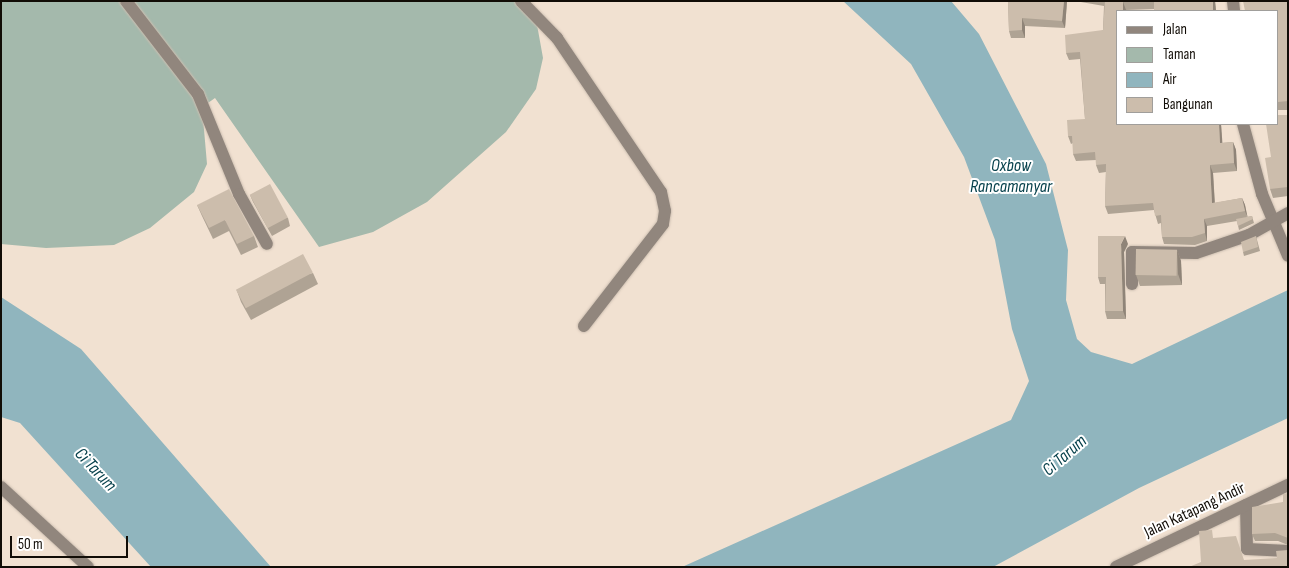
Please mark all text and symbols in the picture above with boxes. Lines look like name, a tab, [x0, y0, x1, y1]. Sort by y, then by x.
legend	[1116, 10, 1279, 125]
text: Jalan	[1163, 20, 1187, 39]
text: Taman	[1163, 45, 1196, 64]
text: Air	[1163, 70, 1177, 89]
text: Bangunan	[1163, 95, 1213, 114]
water label: Oxbow Rancamanyar	[970, 156, 1052, 198]
water label: Ci Tarum	[1038, 431, 1092, 481]
water label: Ci Tarum	[69, 444, 121, 496]
street label: Jalan Katapang Andir	[1142, 479, 1248, 543]
scale bar	[12, 526, 130, 558]
text: 50 m	[18, 535, 43, 554]

